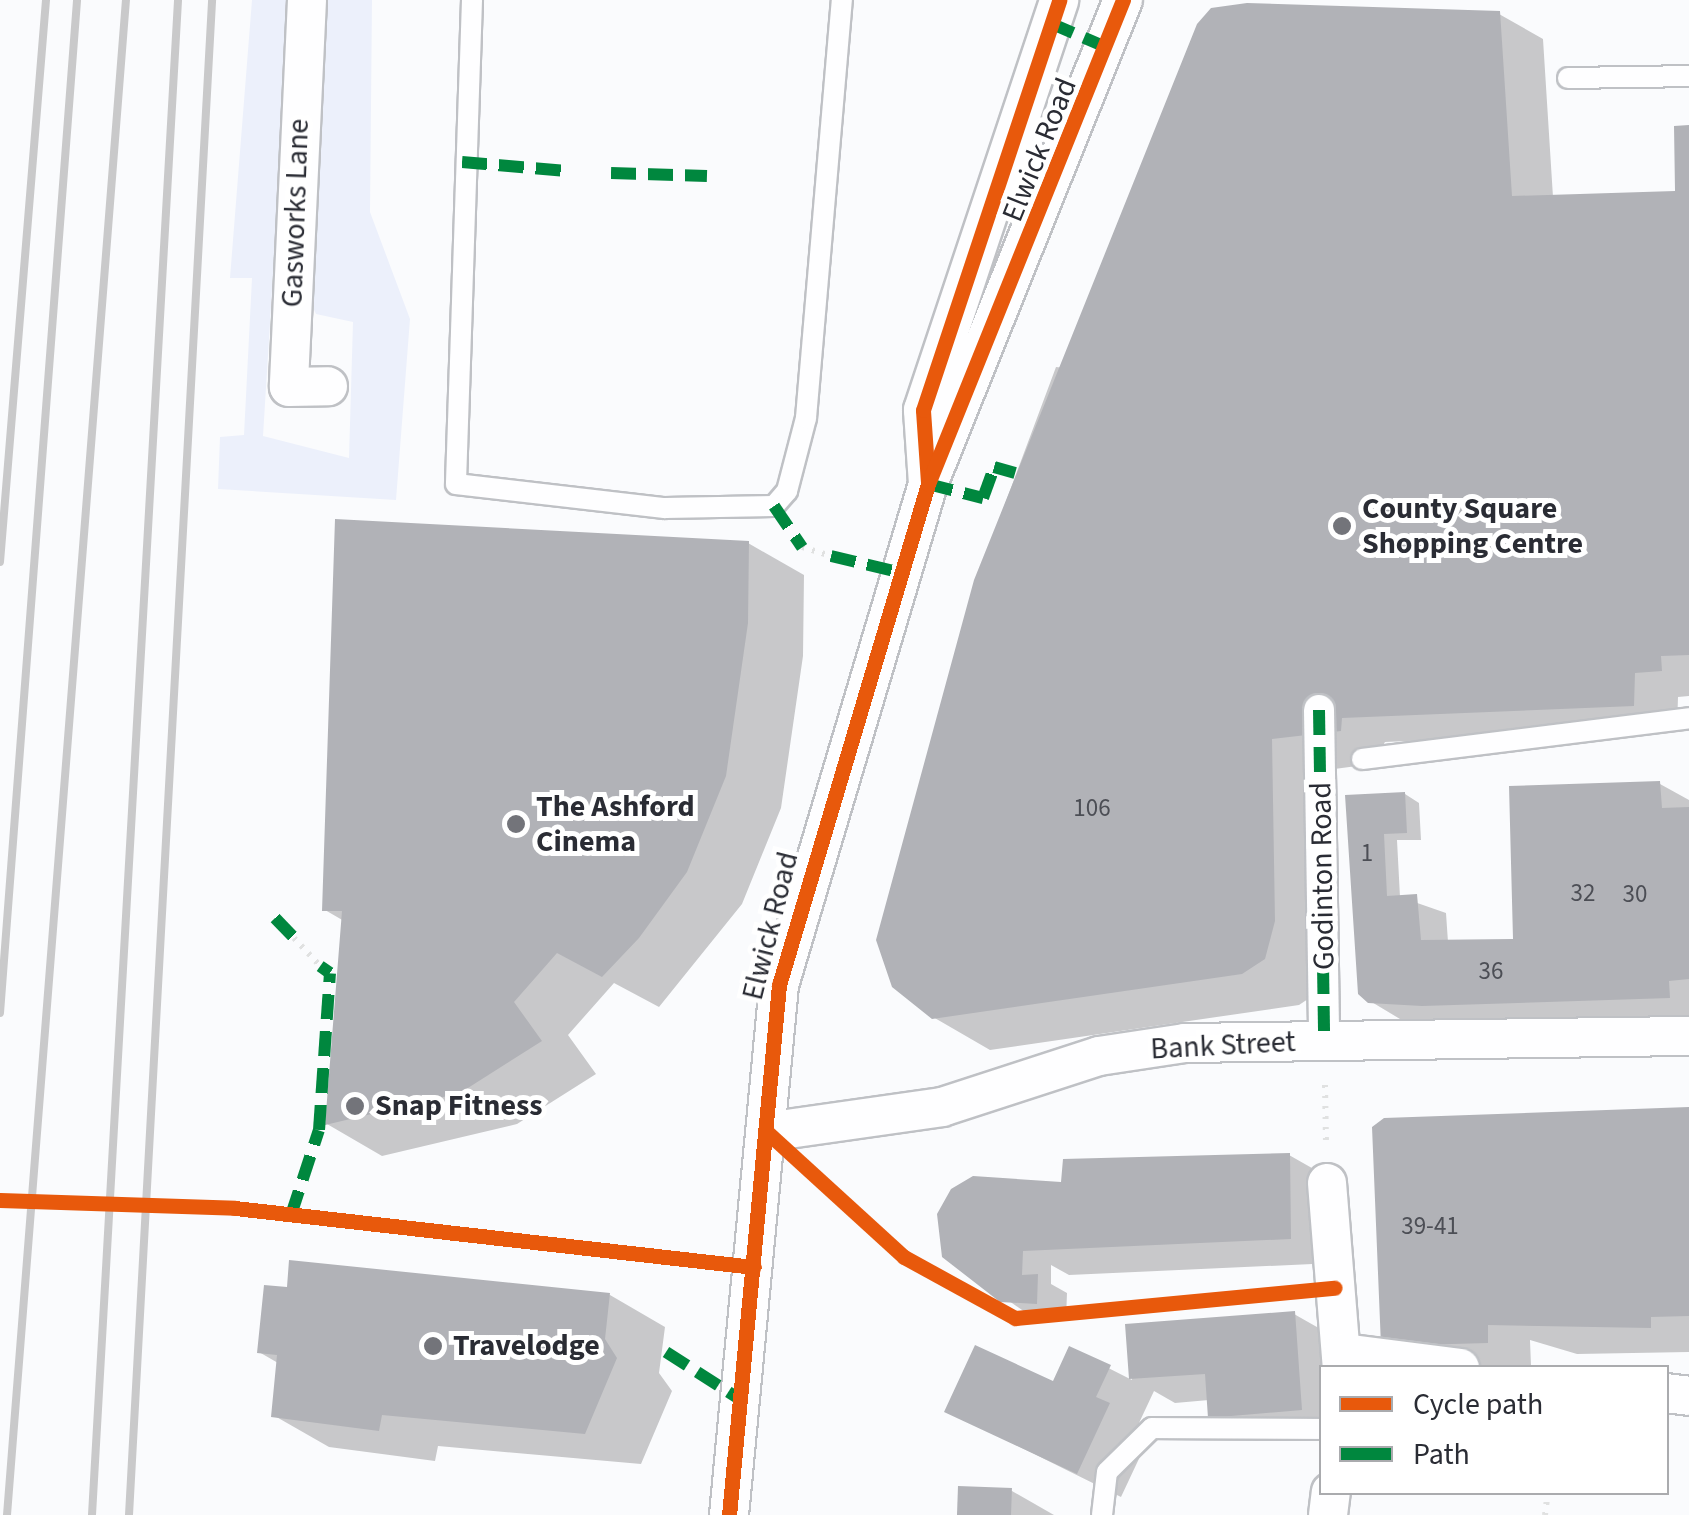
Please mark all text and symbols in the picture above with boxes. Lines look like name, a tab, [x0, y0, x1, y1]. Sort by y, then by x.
street label: Elwick Road	[995, 73, 1085, 227]
street label: Gasworks Lane	[275, 118, 317, 308]
place label: County Square Shopping Centre	[1362, 491, 1583, 562]
marker: County Square Shopping Centre	[1331, 515, 1353, 537]
street label: Godinton Road	[1303, 782, 1343, 970]
place label: The Ashford Cinema	[536, 789, 695, 860]
house number: 106	[1073, 793, 1111, 823]
marker: The Ashford Cinema	[505, 813, 527, 835]
house number: 1	[1361, 838, 1373, 868]
street label: Elwick Road	[735, 848, 807, 1004]
house number: 32	[1571, 878, 1595, 908]
house number: 30	[1623, 879, 1647, 909]
house number: 36	[1479, 956, 1503, 986]
street label: Bank Street	[1150, 1024, 1296, 1068]
place label: Snap Fitness	[375, 1088, 543, 1124]
marker: Snap Fitness	[344, 1095, 366, 1117]
house number: 39-41	[1401, 1211, 1459, 1241]
place label: Travelodge	[453, 1328, 600, 1364]
marker: Travelodge	[422, 1335, 444, 1357]
legend	[1319, 1365, 1669, 1495]
text: Cycle path	[1413, 1383, 1543, 1426]
text: Path	[1413, 1433, 1470, 1476]

